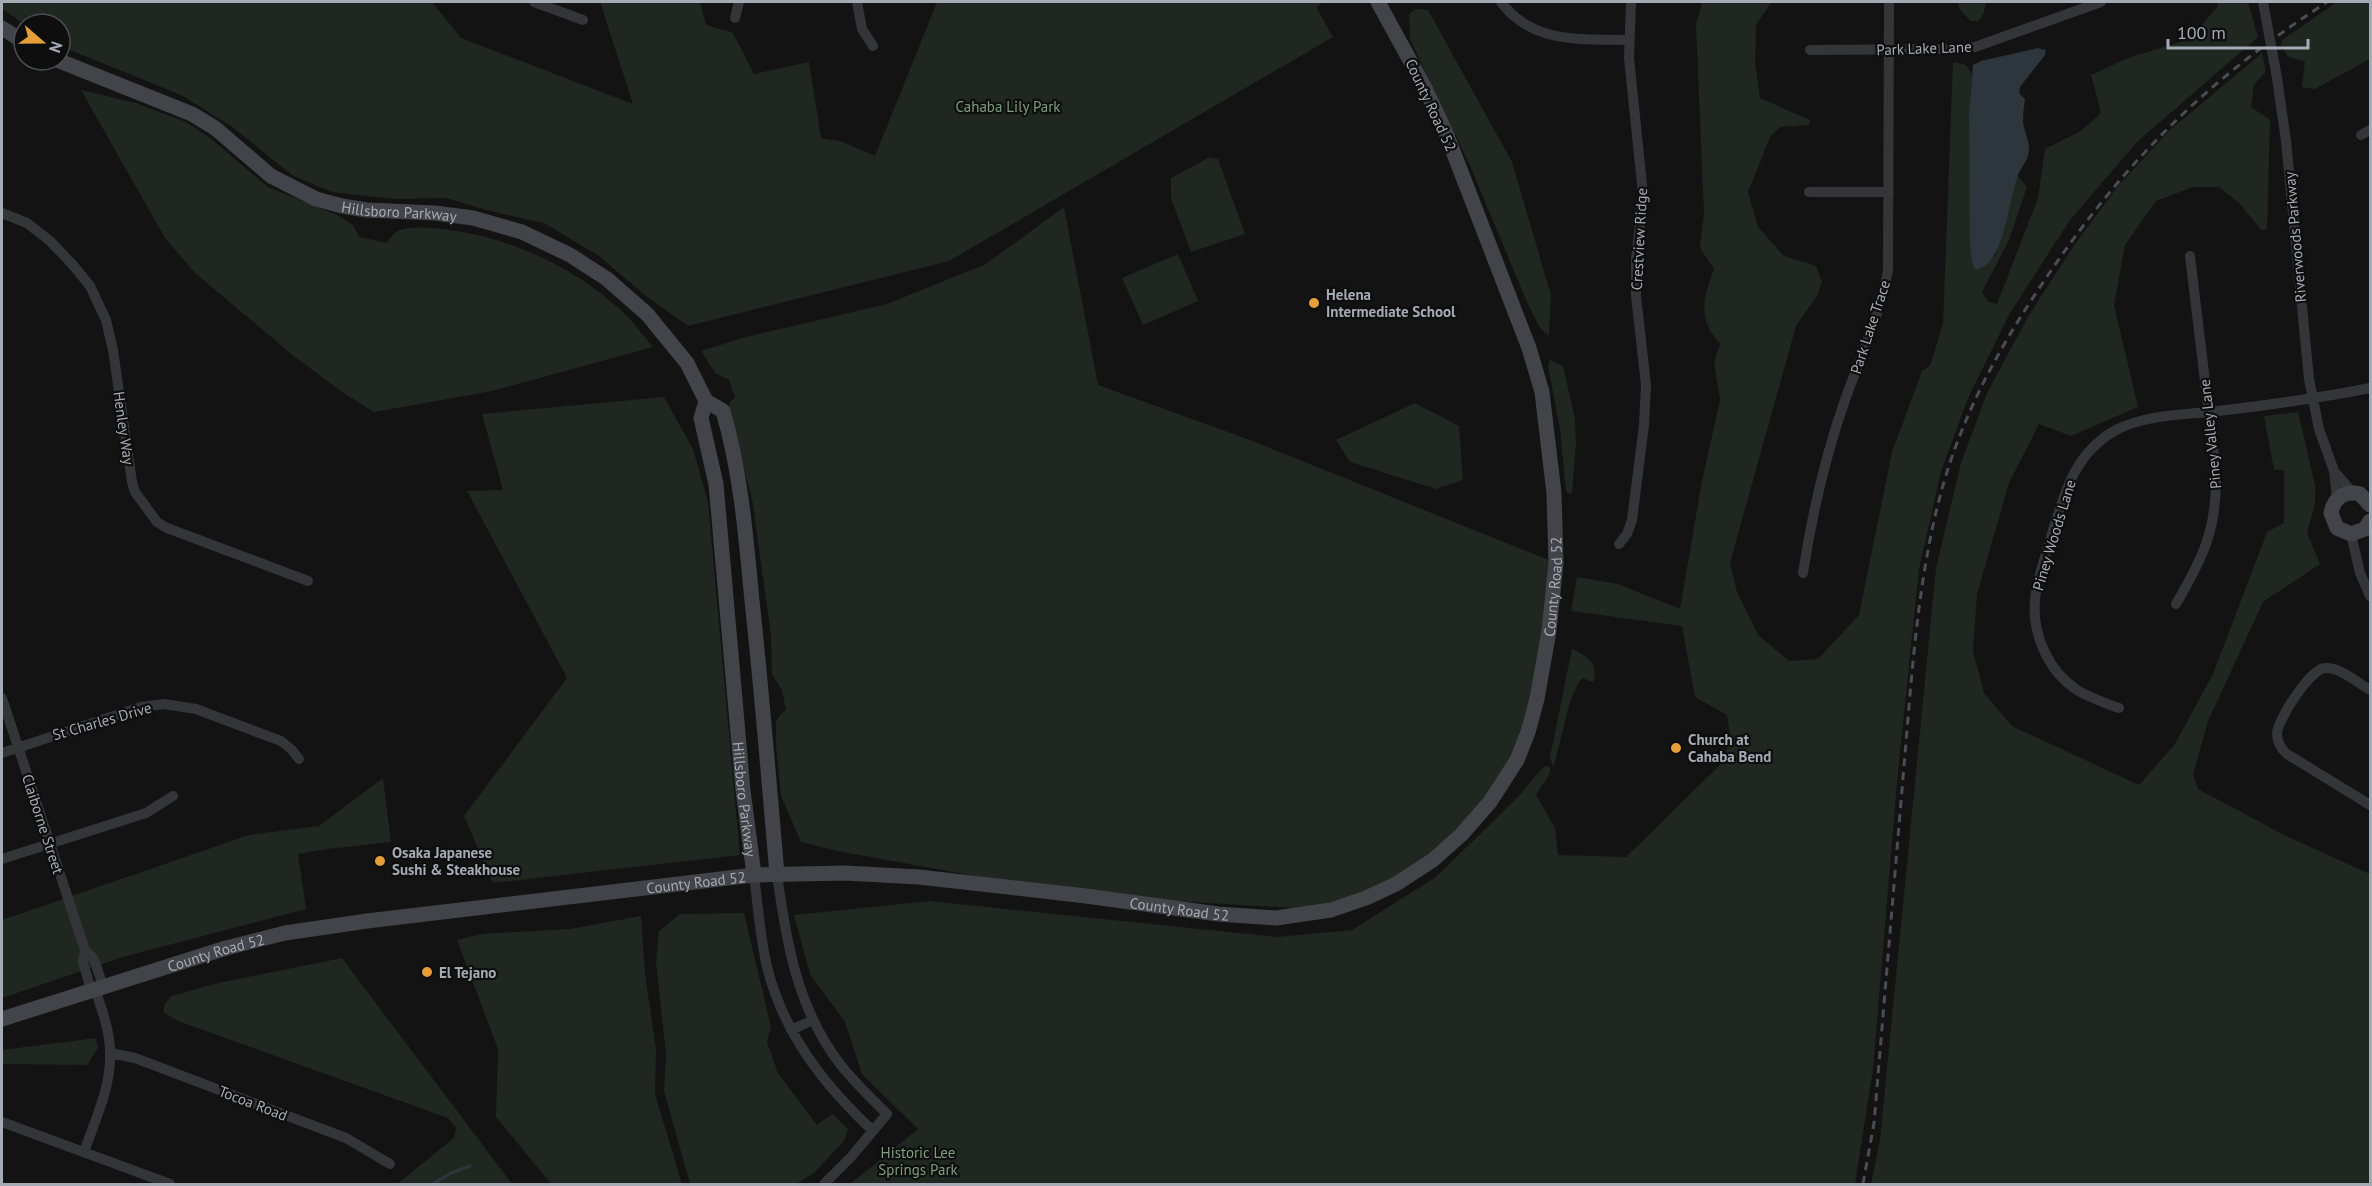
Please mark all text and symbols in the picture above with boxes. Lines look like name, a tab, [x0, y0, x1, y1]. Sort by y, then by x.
north arrow	[12, 12, 72, 72]
scale bar	[2168, 12, 2308, 50]
text: 100 m	[2177, 21, 2226, 44]
street label: Park Lake Lane	[1876, 37, 1972, 59]
text: N	[45, 39, 67, 55]
street label: County Road 52	[1401, 56, 1461, 154]
park label: Cahaba Lily Park	[955, 97, 1061, 116]
street label: Riverwoods Parkway	[2280, 171, 2310, 303]
street label: Crestview Ridge	[1627, 187, 1651, 291]
street label: Hillsboro Parkway	[340, 197, 458, 225]
street label: Park Lake Trace	[1846, 278, 1894, 376]
place label: Helena Intermediate School	[1326, 285, 1456, 321]
marker: Helena Intermediate School	[1307, 296, 1321, 310]
street label: Piney Valley Lane	[2195, 378, 2225, 490]
street label: Henley Way	[109, 390, 139, 466]
street label: Piney Woods Lane	[2028, 477, 2080, 593]
street label: County Road 52	[1539, 537, 1566, 638]
street label: St Charles Drive	[50, 698, 154, 744]
place label: Church at Cahaba Bend	[1688, 730, 1771, 766]
street label: Hillsboro Parkway	[729, 741, 761, 858]
marker: Church at Cahaba Bend	[1669, 741, 1683, 755]
street label: Claiborne Street	[18, 772, 68, 876]
place label: Osaka Japanese Sushi & Steakhouse	[392, 843, 521, 879]
marker: Osaka Japanese Sushi & Steakhouse	[373, 854, 387, 868]
street label: County Road 52	[645, 867, 747, 897]
street label: County Road 52	[1129, 893, 1230, 924]
street label: County Road 52	[165, 929, 266, 976]
place label: El Tejano	[439, 963, 496, 982]
marker: El Tejano	[420, 965, 434, 979]
street label: Tocoa Road	[216, 1081, 290, 1125]
park label: Historic Lee Springs Park	[878, 1143, 958, 1179]

